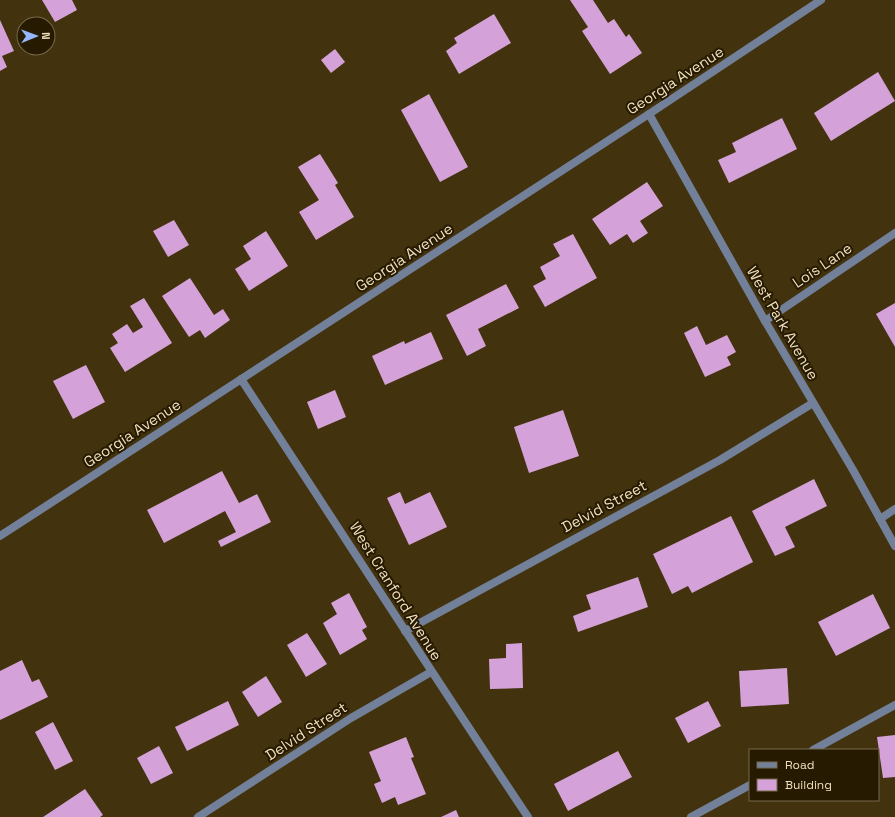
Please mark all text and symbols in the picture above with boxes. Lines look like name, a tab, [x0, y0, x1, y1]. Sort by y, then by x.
north arrow	[16, 16, 56, 56]
text: N	[39, 32, 53, 40]
street label: Georgia Avenue	[623, 41, 727, 118]
street label: Georgia Avenue	[352, 218, 456, 295]
street label: Lois Lane	[789, 238, 855, 292]
street label: West Park Avenue	[743, 263, 823, 383]
street label: Georgia Avenue	[80, 394, 184, 471]
street label: Delvid Street	[558, 476, 650, 536]
street label: West Cranford Avenue	[346, 518, 447, 664]
street label: Delvid Street	[262, 697, 351, 764]
legend	[749, 749, 879, 801]
text: Road	[785, 757, 814, 773]
text: Building	[785, 777, 832, 793]

